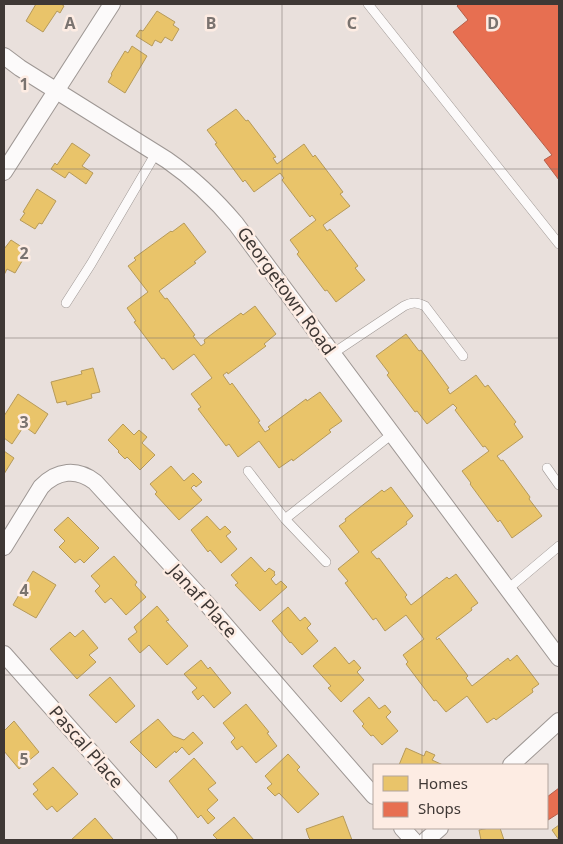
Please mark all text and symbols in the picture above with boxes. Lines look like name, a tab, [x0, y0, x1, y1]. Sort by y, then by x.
text: A	[64, 12, 76, 34]
text: B	[206, 12, 216, 34]
text: C	[347, 12, 357, 34]
text: D	[487, 12, 499, 34]
text: 1	[19, 73, 29, 95]
street label: Georgetown Road	[232, 222, 341, 359]
text: 2	[19, 242, 29, 264]
text: 3	[19, 411, 29, 433]
street label: Janaf Place	[163, 557, 243, 642]
text: 4	[19, 579, 29, 601]
street label: Pascal Place	[44, 700, 129, 793]
text: 5	[19, 748, 29, 770]
legend	[373, 764, 548, 829]
text: Homes	[418, 773, 468, 793]
text: Shops	[418, 798, 461, 818]

